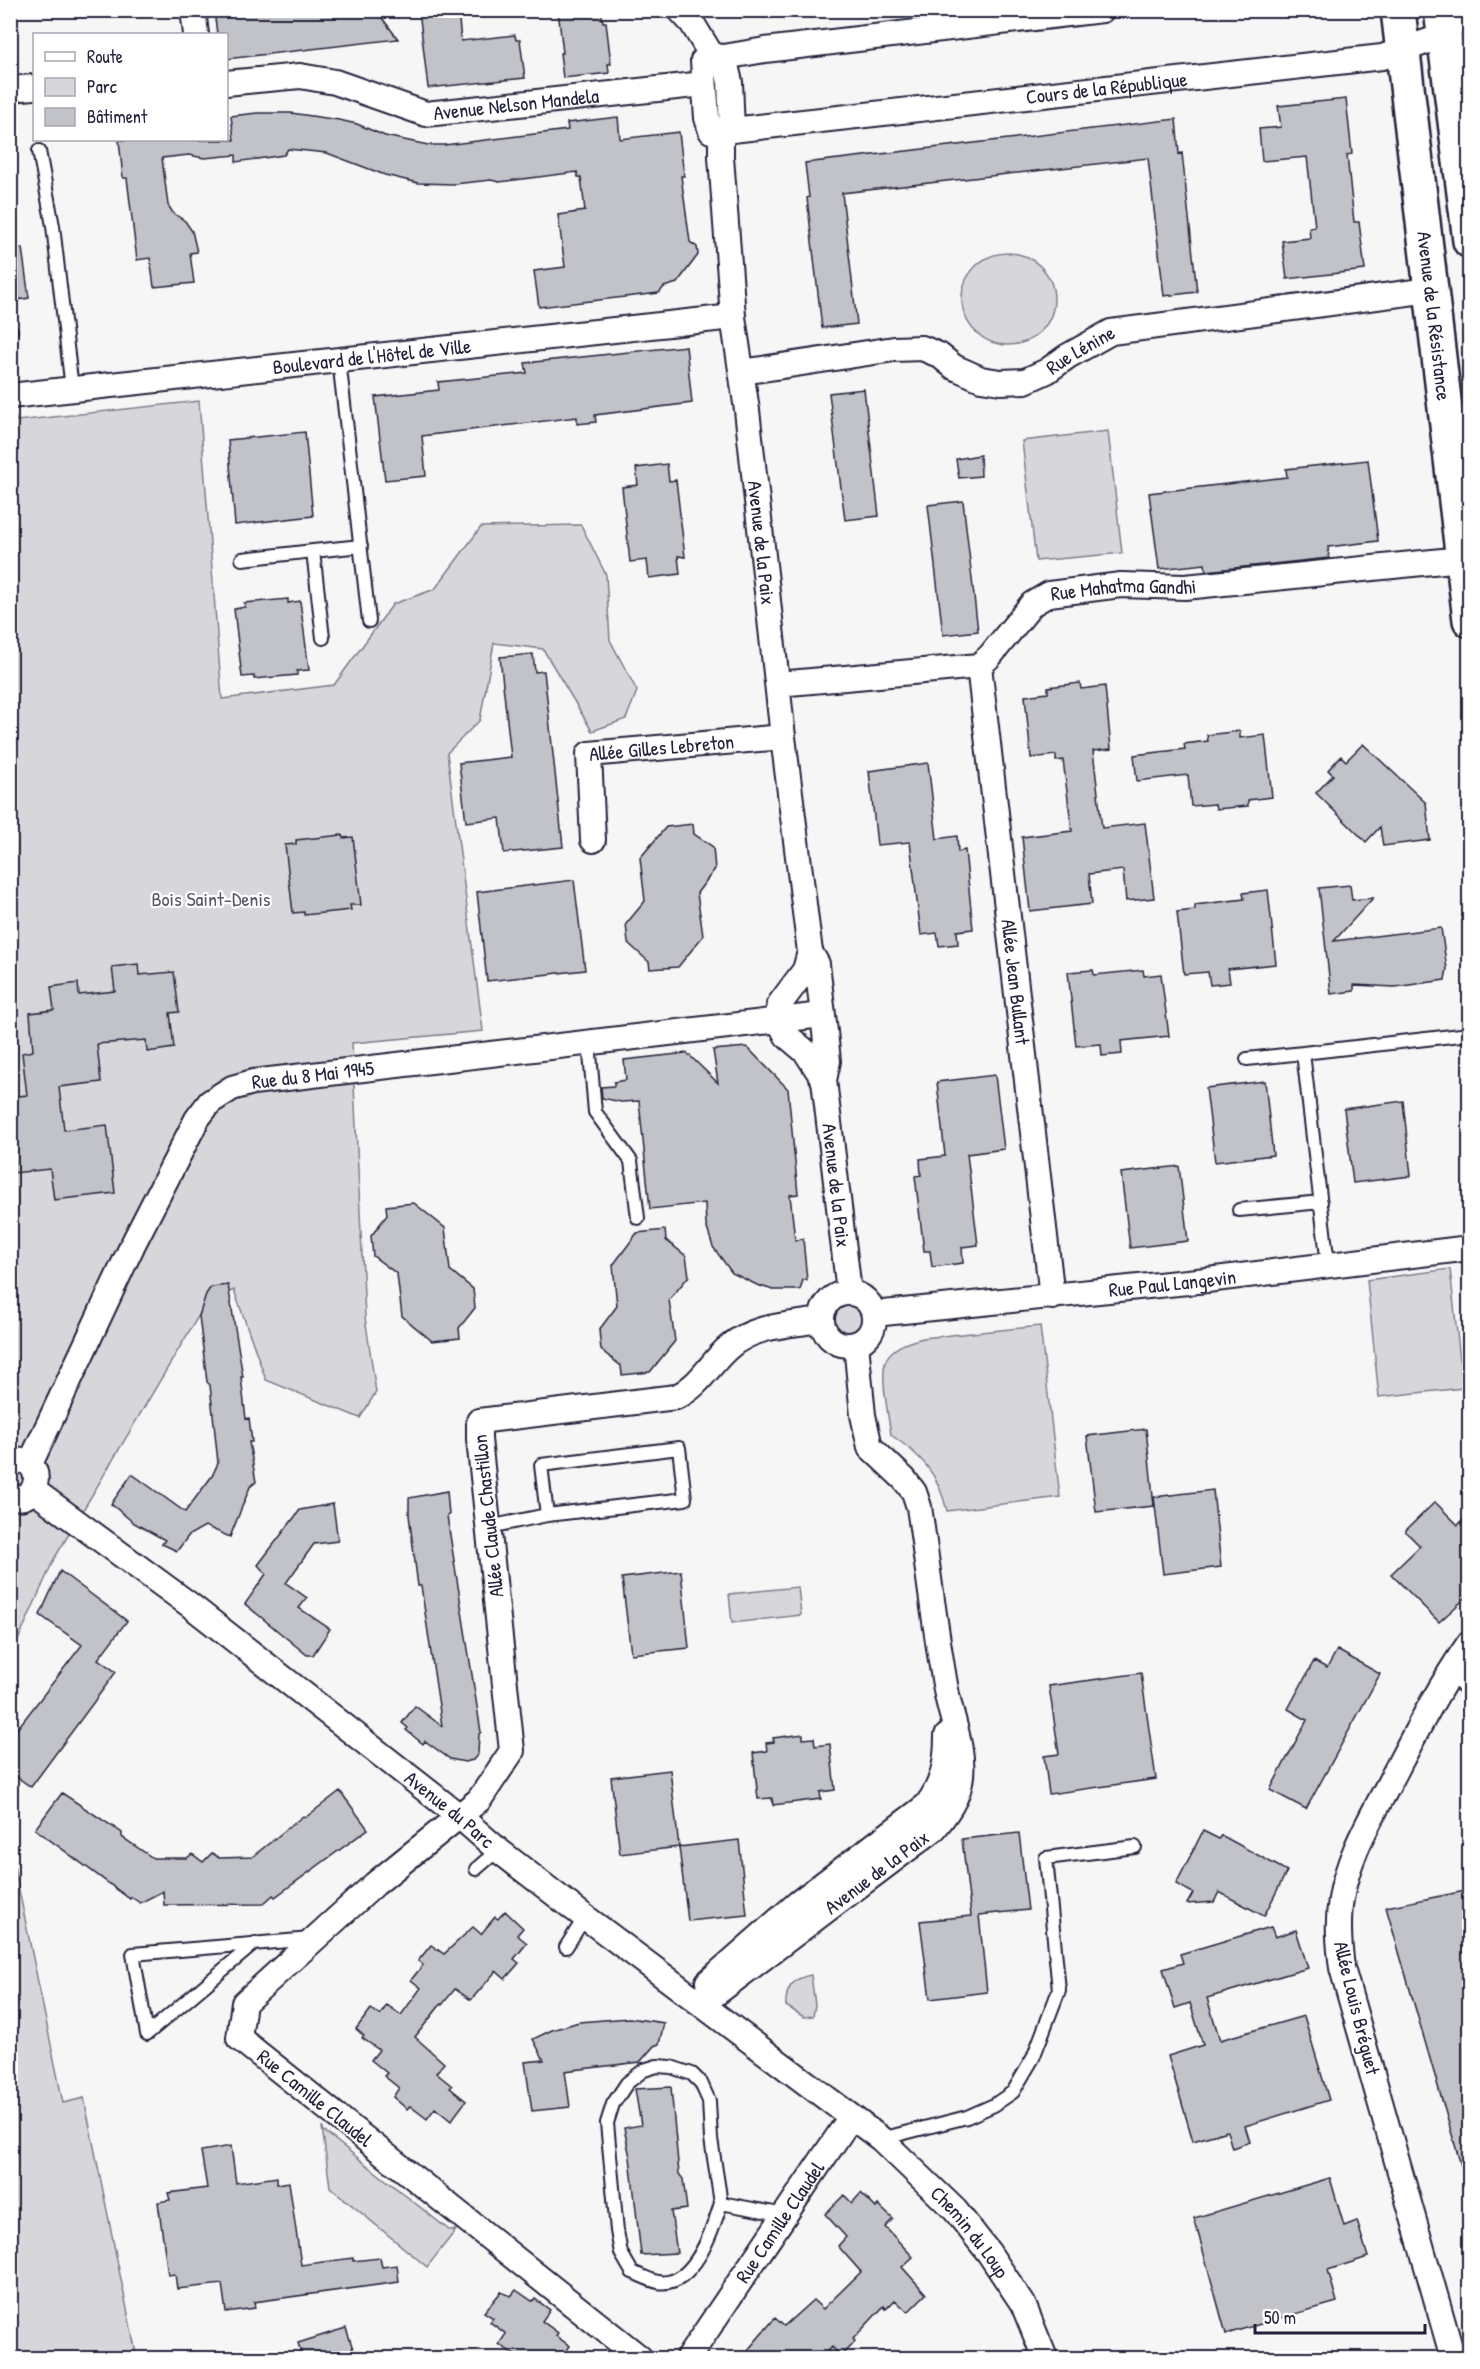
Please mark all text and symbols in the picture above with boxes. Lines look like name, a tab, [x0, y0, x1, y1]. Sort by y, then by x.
legend	[33, 33, 228, 141]
text: Route	[87, 44, 123, 69]
street label: Cours de la République	[1024, 65, 1189, 110]
text: Parc	[87, 74, 117, 99]
street label: Avenue Nelson Mandela	[432, 81, 600, 126]
text: Bâtiment	[87, 104, 148, 129]
street label: Avenue de la Résistance	[1411, 230, 1458, 402]
street label: Rue Lénine	[1040, 319, 1120, 380]
street label: Boulevard de l'Hôtel de Ville	[271, 332, 472, 380]
street label: Avenue de la Paix	[742, 479, 782, 606]
street label: Rue Mahatma Gandhi	[1049, 571, 1197, 607]
street label: Allée Gilles Lebreton	[588, 727, 735, 767]
park label: Bois Saint-Denis	[151, 885, 271, 912]
street label: Allée Jean Bullant	[995, 918, 1037, 1047]
street label: Rue du 8 Mai 1945	[250, 1054, 376, 1095]
street label: Avenue de la Paix	[816, 1122, 858, 1249]
street label: Rue Paul Langevin	[1107, 1263, 1238, 1303]
street label: Allée Claude Chastillon	[466, 1433, 509, 1599]
street label: Avenue du Parc	[399, 1764, 501, 1854]
street label: Avenue de la Paix	[819, 1823, 934, 1920]
street label: Allée Louis Bréguet	[1328, 1938, 1387, 2079]
street label: Rue Camille Claudel	[252, 2043, 379, 2153]
street label: Rue Camille Claudel	[729, 2155, 831, 2288]
street label: Chemin du Loup	[925, 2180, 1016, 2283]
scale bar	[1255, 2297, 1424, 2335]
text: 50 m	[1264, 2305, 1296, 2330]

